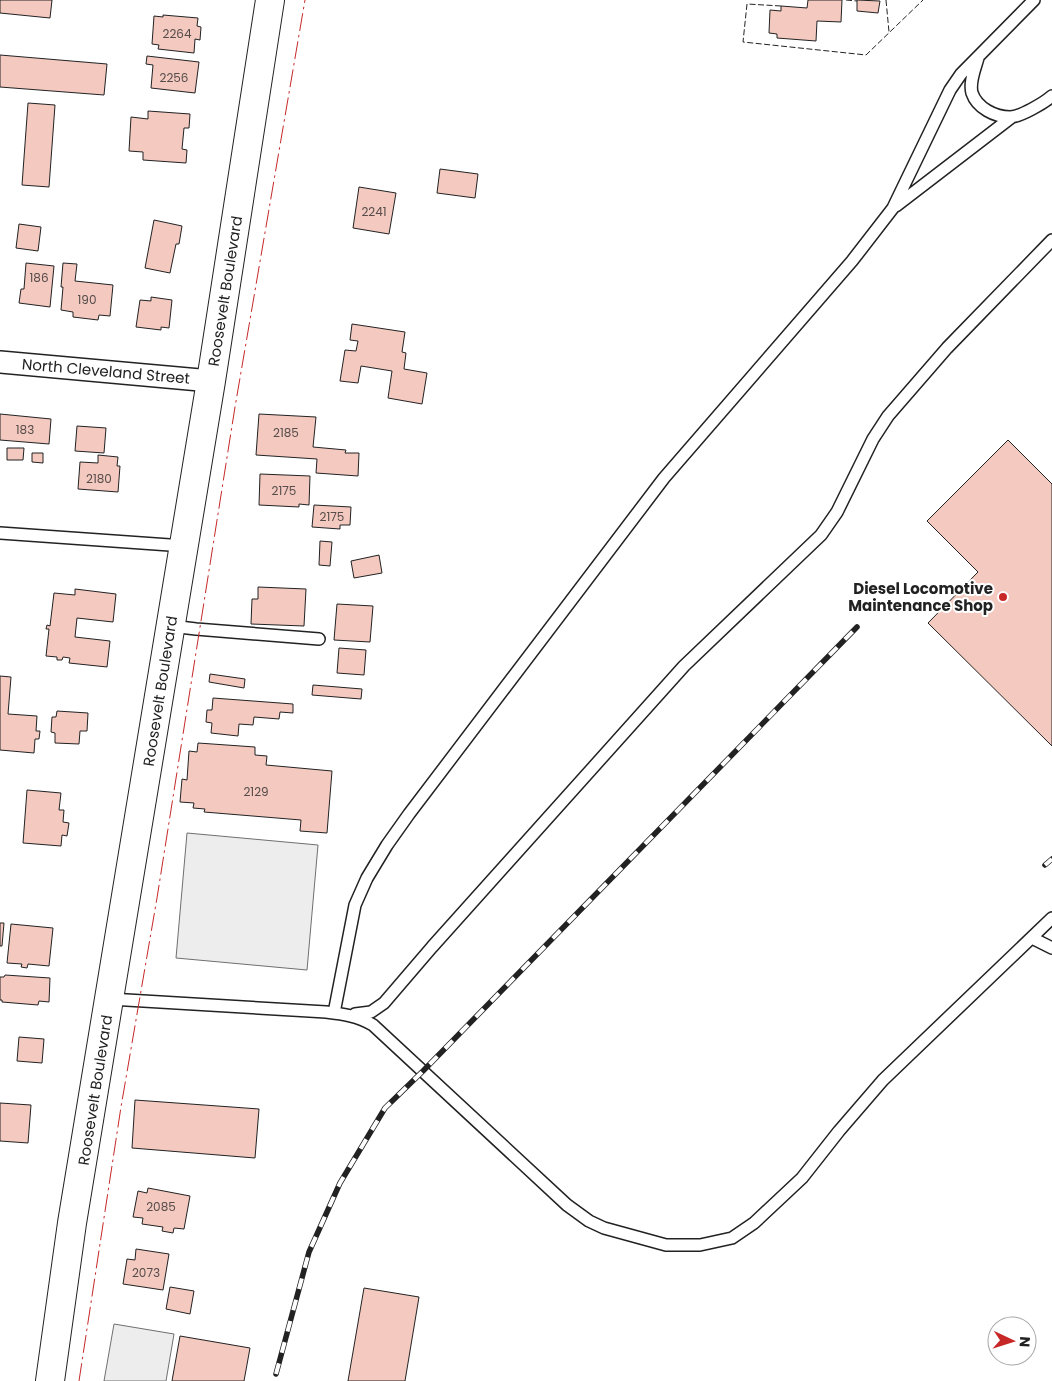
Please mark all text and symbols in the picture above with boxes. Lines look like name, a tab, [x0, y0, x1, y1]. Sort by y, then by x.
house number: 2264	[163, 25, 192, 42]
house number: 2256	[160, 69, 188, 86]
house number: 2241	[361, 203, 387, 220]
street label: Roosevelt Boulevard	[203, 214, 247, 368]
house number: 186	[29, 269, 49, 286]
house number: 190	[78, 291, 96, 308]
street label: North Cleveland Street	[21, 353, 191, 389]
house number: 183	[16, 421, 34, 438]
house number: 2185	[273, 424, 299, 441]
house number: 2180	[86, 470, 112, 487]
house number: 2175	[272, 482, 296, 499]
house number: 2175	[320, 508, 344, 525]
place label: Diesel Locomotive Maintenance Shop	[848, 578, 993, 616]
marker: Diesel Locomotive Maintenance Shop	[997, 591, 1009, 603]
street label: Roosevelt Boulevard	[138, 614, 182, 768]
house number: 2129	[243, 783, 269, 800]
street label: Roosevelt Boulevard	[73, 1013, 117, 1167]
house number: 2085	[146, 1198, 176, 1215]
house number: 2073	[132, 1264, 160, 1281]
north arrow	[987, 1316, 1037, 1366]
text: N	[1015, 1336, 1035, 1348]

